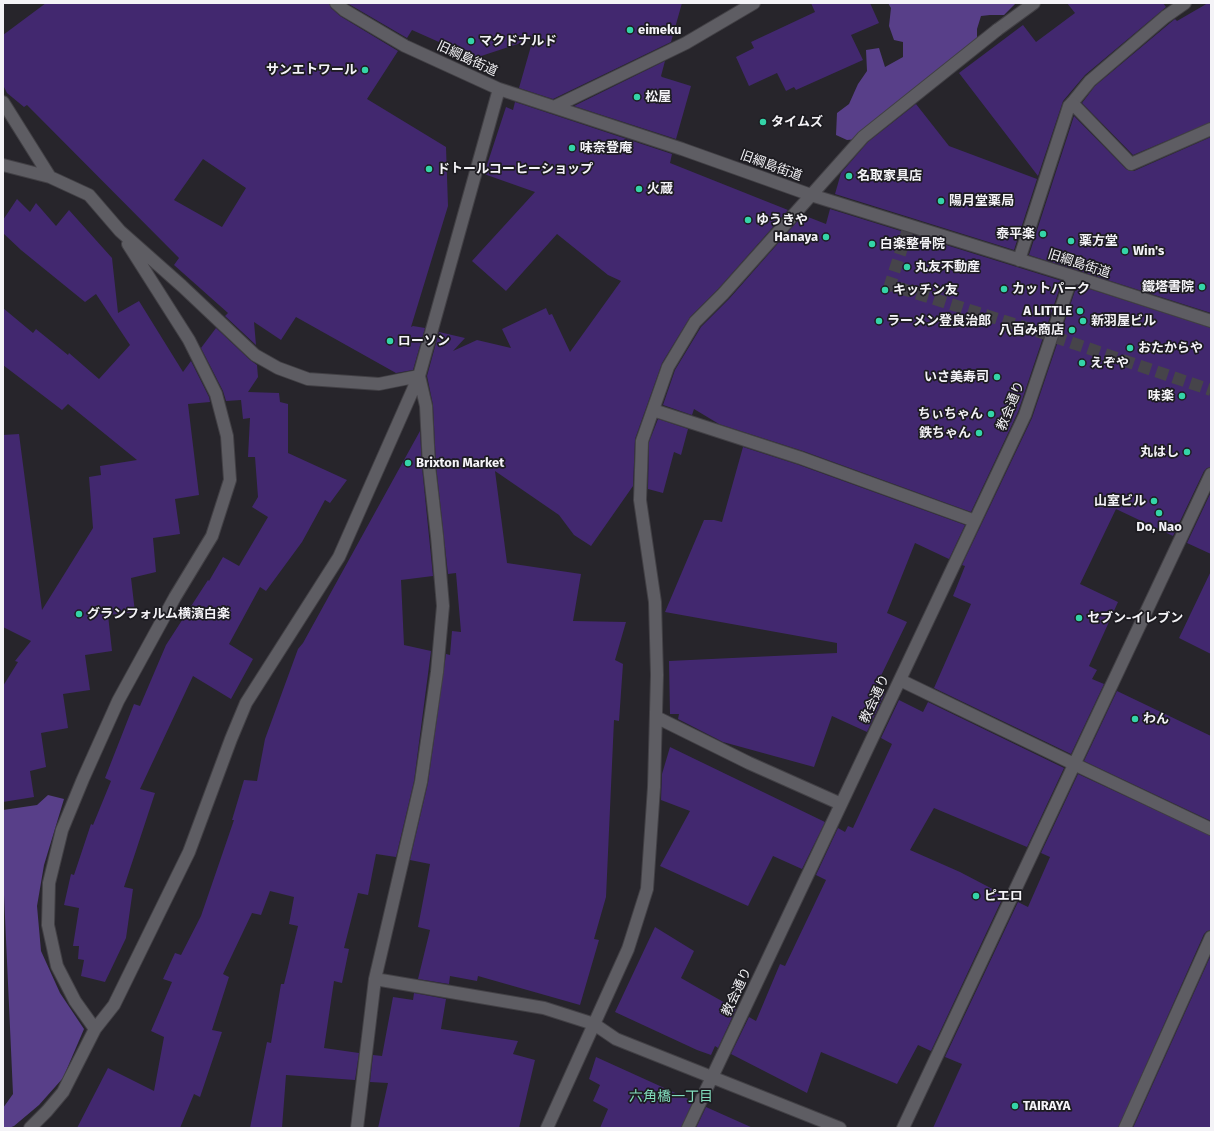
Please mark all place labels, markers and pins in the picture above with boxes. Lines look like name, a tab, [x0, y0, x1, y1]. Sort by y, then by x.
place label: eimeku	[638, 22, 681, 38]
marker: eimeku	[625, 25, 635, 35]
place label: マクドナルド	[479, 33, 557, 49]
marker: マクドナルド	[466, 36, 476, 46]
place label: サンエトワール	[266, 62, 357, 78]
marker: サンエトワール	[360, 65, 370, 75]
place label: 松屋	[645, 89, 671, 105]
marker: 松屋	[632, 92, 642, 102]
place label: タイムズ	[771, 114, 823, 130]
marker: タイムズ	[758, 117, 768, 127]
place label: 味奈登庵	[580, 140, 632, 156]
marker: 味奈登庵	[567, 143, 577, 153]
place label: ドトールコーヒーショップ	[437, 161, 593, 177]
marker: ドトールコーヒーショップ	[424, 164, 434, 174]
place label: 名取家具店	[857, 168, 922, 184]
marker: 名取家具店	[844, 171, 854, 181]
place label: 火蔵	[647, 181, 673, 197]
marker: 火蔵	[634, 184, 644, 194]
place label: 陽月堂薬局	[949, 193, 1014, 209]
marker: 陽月堂薬局	[936, 196, 946, 206]
place label: ゆうきや	[756, 212, 808, 228]
marker: ゆうきや	[743, 215, 753, 225]
place label: 泰平楽	[996, 226, 1035, 242]
place label: Hanaya	[774, 229, 818, 245]
marker: 泰平楽	[1038, 229, 1048, 239]
marker: Hanaya	[821, 232, 831, 242]
place label: 薬方堂	[1079, 233, 1118, 249]
place label: 白楽整骨院	[880, 236, 945, 252]
marker: 薬方堂	[1066, 236, 1076, 246]
marker: 白楽整骨院	[867, 239, 877, 249]
place label: Win's	[1133, 243, 1164, 259]
marker: Win's	[1120, 246, 1130, 256]
place label: 丸友不動産	[915, 259, 980, 275]
marker: 丸友不動産	[902, 262, 912, 272]
place label: 鐵塔書院	[1142, 279, 1194, 295]
place label: カットパーク	[1012, 281, 1090, 297]
place label: キッチン友	[893, 282, 958, 298]
marker: 鐵塔書院	[1197, 282, 1207, 292]
marker: カットパーク	[999, 284, 1009, 294]
marker: キッチン友	[880, 285, 890, 295]
place label: A LITTLE	[1023, 303, 1072, 319]
marker: A LITTLE	[1075, 306, 1085, 316]
place label: ラーメン登良治郎	[887, 313, 991, 329]
place label: 新羽屋ビル	[1091, 313, 1156, 329]
marker: ラーメン登良治郎	[874, 316, 884, 326]
marker: 新羽屋ビル	[1078, 316, 1088, 326]
place label: 八百み商店	[999, 322, 1064, 338]
marker: 八百み商店	[1067, 325, 1077, 335]
place label: ローソン	[398, 333, 450, 349]
marker: ローソン	[385, 336, 395, 346]
place label: おたからや	[1138, 340, 1203, 356]
marker: おたからや	[1125, 343, 1135, 353]
place label: えぞや	[1090, 355, 1129, 371]
marker: えぞや	[1077, 358, 1087, 368]
place label: いさ美寿司	[924, 369, 989, 385]
marker: いさ美寿司	[992, 372, 1002, 382]
place label: 味楽	[1148, 388, 1174, 404]
marker: 味楽	[1177, 391, 1187, 401]
place label: ちぃちゃん	[918, 406, 983, 422]
marker: ちぃちゃん	[986, 409, 996, 419]
place label: 鉄ちゃん	[919, 425, 971, 441]
marker: 鉄ちゃん	[974, 428, 984, 438]
place label: 丸はし	[1140, 444, 1179, 460]
marker: 丸はし	[1182, 447, 1192, 457]
place label: Brixton Market	[416, 455, 504, 471]
marker: Brixton Market	[403, 458, 413, 468]
place label: 山室ビル	[1094, 493, 1146, 509]
marker: 山室ビル	[1149, 496, 1159, 506]
marker: Do, Nao	[1154, 508, 1164, 518]
place label: Do, Nao	[1136, 519, 1182, 535]
place label: グランフォルム横濱白楽	[87, 606, 230, 622]
marker: グランフォルム横濱白楽	[74, 609, 84, 619]
place label: セブン-イレブン	[1087, 610, 1183, 626]
marker: セブン-イレブン	[1074, 613, 1084, 623]
place label: わん	[1143, 711, 1169, 727]
marker: わん	[1130, 714, 1140, 724]
place label: ピエロ	[984, 888, 1023, 904]
marker: ピエロ	[971, 891, 981, 901]
place label: TAIRAYA	[1023, 1098, 1070, 1114]
marker: TAIRAYA	[1010, 1101, 1020, 1111]

